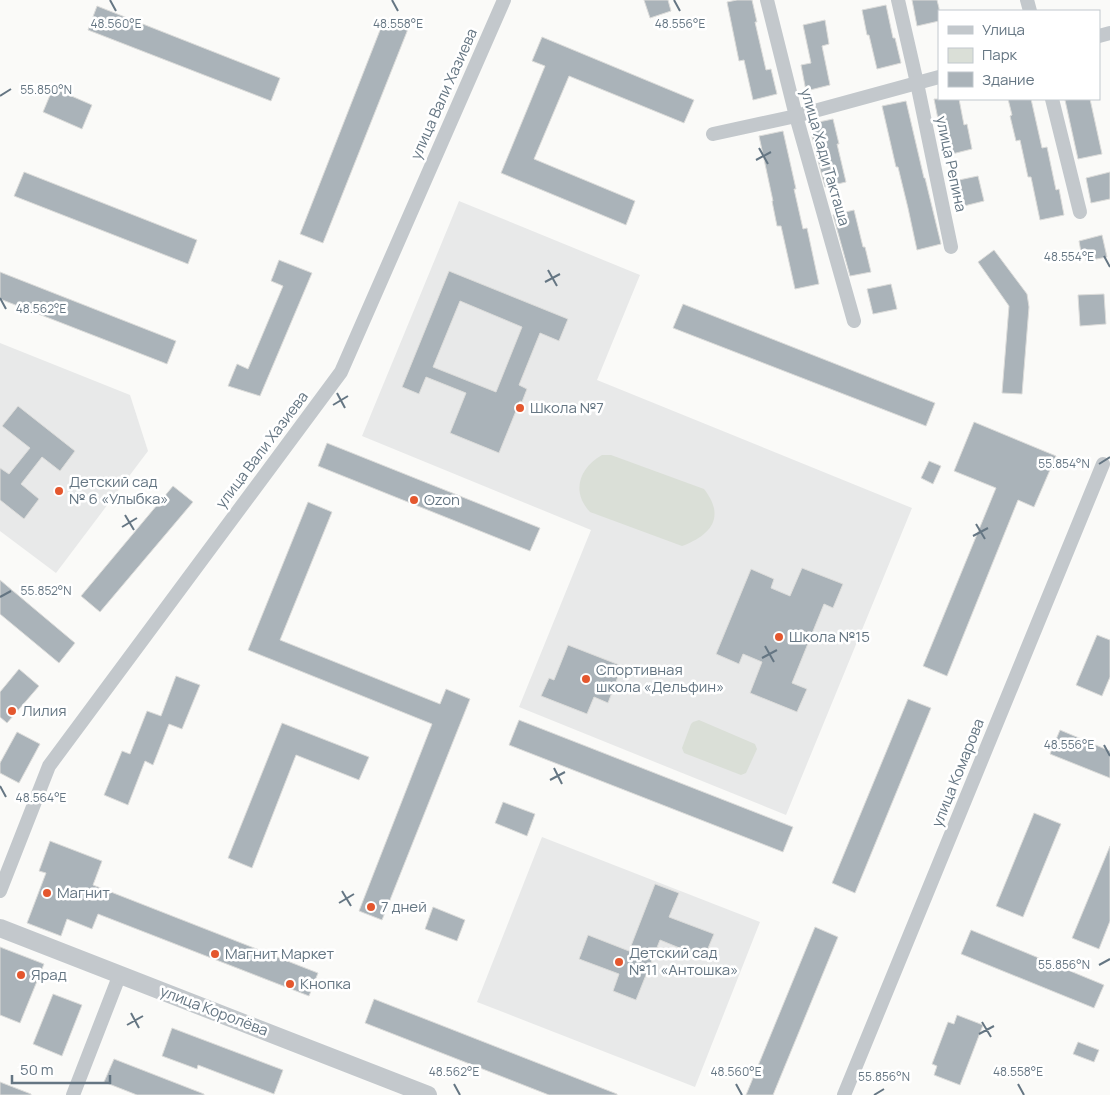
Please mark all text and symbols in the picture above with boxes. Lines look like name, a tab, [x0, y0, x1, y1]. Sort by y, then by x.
legend	[938, 10, 1100, 100]
text: 48.560°E	[90, 15, 142, 32]
text: 48.558°E	[373, 15, 423, 32]
text: 48.556°E	[655, 15, 705, 32]
text: Улица	[982, 19, 1025, 40]
street label: улица Вали Хазиева	[405, 25, 482, 163]
text: Парк	[982, 44, 1018, 65]
text: Здание	[982, 69, 1035, 90]
text: 55.850°N	[20, 81, 72, 98]
street label: улица Хади Такташа	[796, 86, 855, 228]
street label: улица Репина	[931, 114, 972, 214]
text: 48.554°E	[1044, 248, 1094, 265]
text: 48.562°E	[16, 300, 66, 317]
street label: улица Вали Хазиева	[211, 387, 313, 513]
place label: Школа №7	[530, 397, 604, 418]
marker: Школа №7	[514, 402, 526, 414]
text: 55.854°N	[1038, 455, 1090, 472]
place label: Детский сад № 6 «Улыбка»	[69, 471, 168, 509]
marker: Детский сад № 6 «Улыбка»	[53, 485, 65, 497]
place label: Ozon	[424, 489, 460, 510]
marker: Ozon	[408, 494, 420, 506]
text: 55.852°N	[21, 582, 71, 599]
place label: Школа №15	[789, 626, 870, 647]
marker: Школа №15	[773, 631, 785, 643]
place label: Спортивная школа «Дельфин»	[596, 659, 724, 697]
marker: Спортивная школа «Дельфин»	[580, 673, 592, 685]
place label: Лилия	[22, 700, 66, 721]
marker: Лилия	[6, 705, 18, 717]
street label: улица Комарова	[926, 715, 989, 830]
text: 48.556°E	[1044, 736, 1094, 753]
text: 48.564°E	[16, 789, 67, 806]
place label: Магнит	[57, 882, 110, 903]
marker: Магнит	[41, 887, 53, 899]
place label: 7 дней	[381, 896, 427, 917]
marker: 7 дней	[365, 901, 377, 913]
place label: Детский сад №11 «Антошка»	[629, 942, 738, 980]
place label: Магнит Маркет	[225, 943, 335, 964]
marker: Магнит Маркет	[209, 948, 221, 960]
marker: Детский сад №11 «Антошка»	[613, 956, 625, 968]
text: 55.856°N	[1038, 956, 1090, 973]
place label: Ярад	[31, 964, 67, 985]
marker: Ярад	[15, 969, 27, 981]
place label: Кнопка	[300, 973, 351, 994]
marker: Кнопка	[284, 978, 296, 990]
street label: улица Королёва	[157, 980, 271, 1041]
scale bar	[12, 1052, 110, 1084]
text: 50 m	[20, 1059, 54, 1080]
text: 48.562°E	[429, 1063, 479, 1080]
text: 48.560°E	[710, 1063, 762, 1080]
text: 48.558°E	[993, 1063, 1043, 1080]
text: 55.856°N	[858, 1068, 910, 1085]

